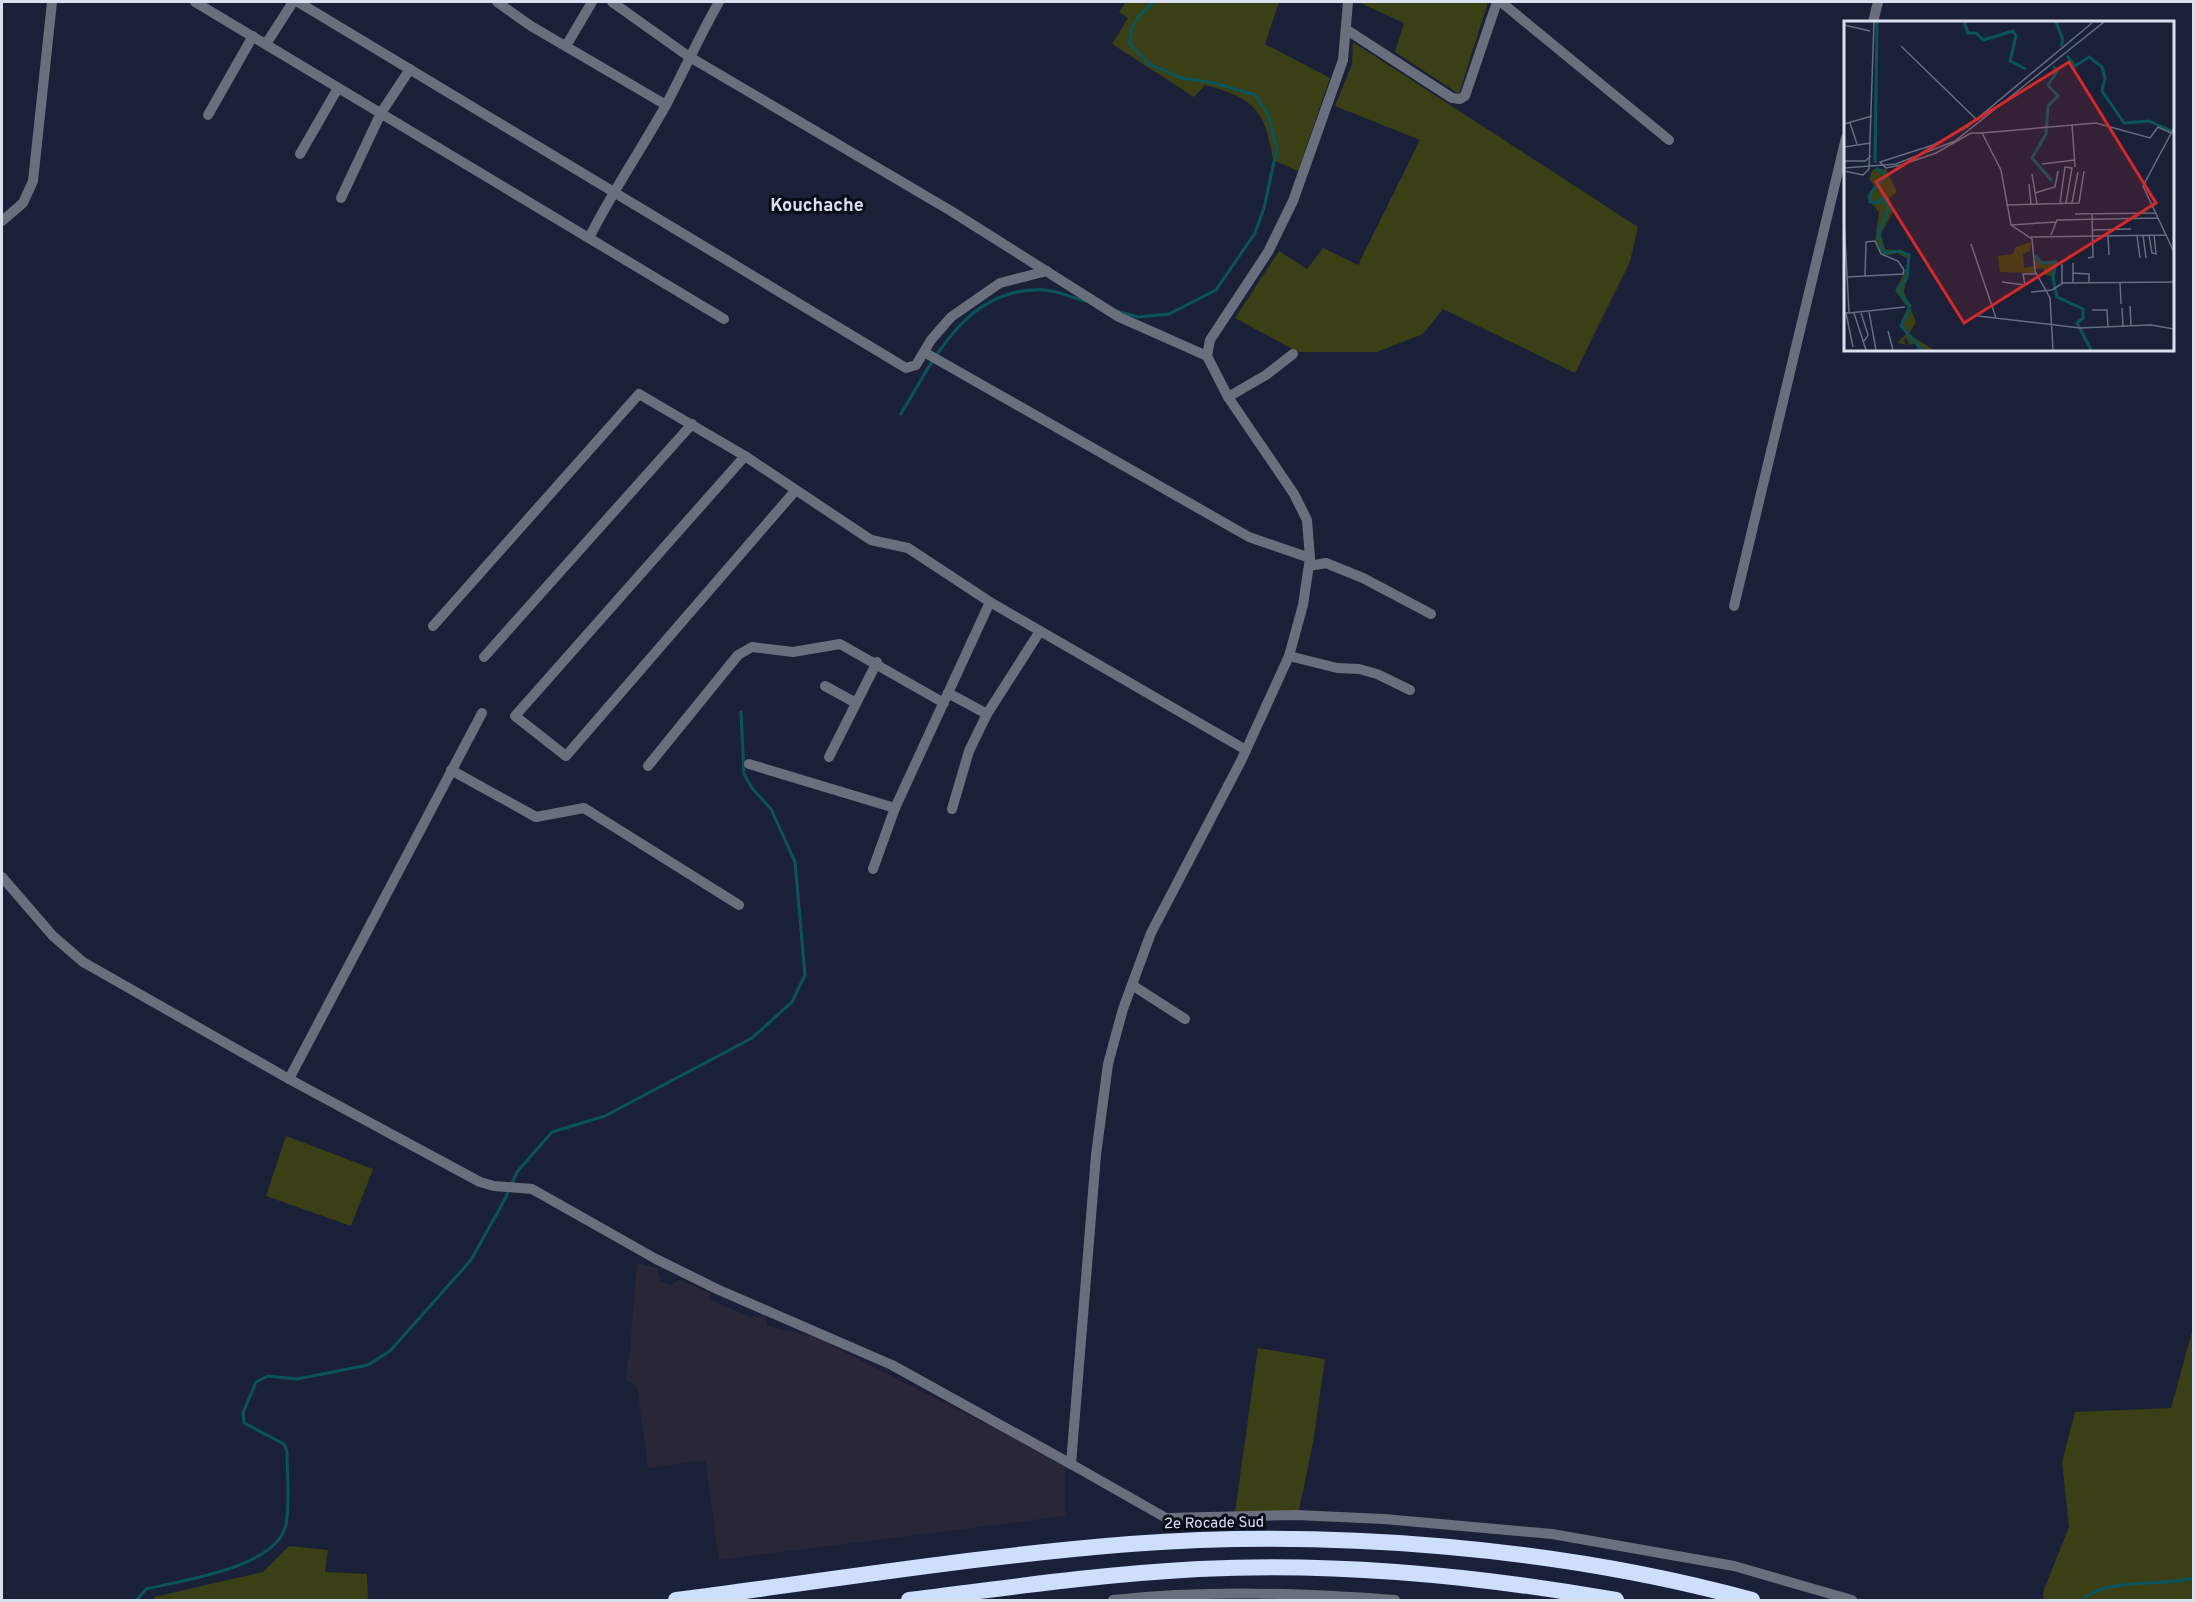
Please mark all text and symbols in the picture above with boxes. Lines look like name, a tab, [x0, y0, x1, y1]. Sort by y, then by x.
inset map	[1844, 21, 2174, 351]
district label: Kouchache	[770, 195, 864, 218]
street label: 2e Rocade Sud	[1164, 1514, 1264, 1534]

